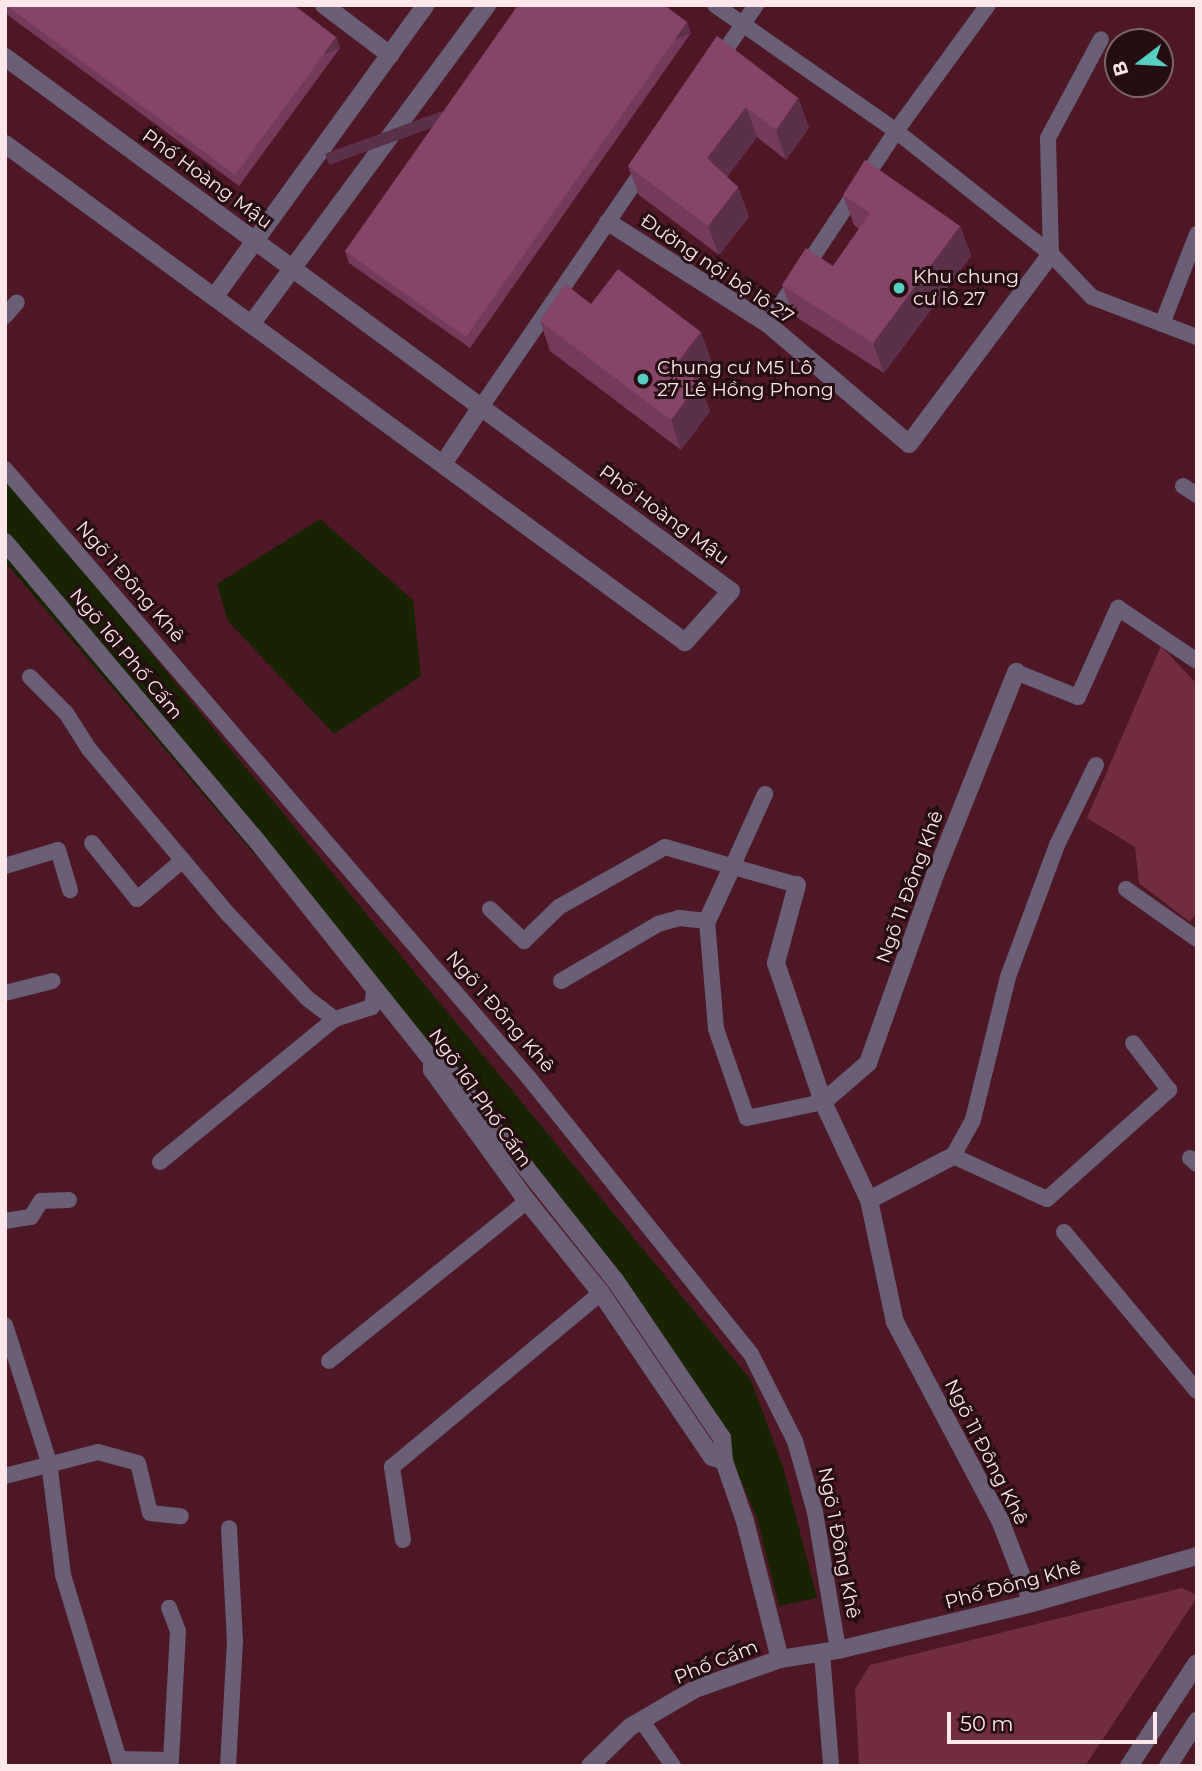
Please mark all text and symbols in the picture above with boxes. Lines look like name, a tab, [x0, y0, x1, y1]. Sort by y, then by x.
north arrow	[1104, 28, 1174, 98]
text: B	[1107, 58, 1133, 79]
street label: Phố Hoàng Mậu	[138, 124, 276, 234]
street label: Đường nội bộ lô 27	[636, 209, 798, 329]
place label: Khu chung cư lô 27	[913, 266, 1019, 310]
marker: Khu chung cư lô 27	[891, 280, 907, 296]
place label: Chung cư M5 Lô 27 Lê Hồng Phong	[657, 357, 834, 401]
marker: Chung cư M5 Lô 27 Lê Hồng Phong	[635, 371, 651, 387]
street label: Phố Hoàng Mậu	[595, 460, 733, 570]
street label: Ngõ 1 Đông Khê	[71, 517, 189, 647]
street label: Ngõ 161 Phố Cấm	[65, 584, 187, 724]
street label: Ngõ 11 Đông Khê	[872, 808, 948, 966]
street label: Ngõ 1 Đông Khê	[441, 947, 559, 1077]
street label: Ngõ 161 Phố Cấm	[424, 1024, 536, 1172]
street label: Ngõ 11 Đông Khê	[939, 1375, 1033, 1529]
street label: Ngõ 1 Đông Khê	[813, 1465, 865, 1621]
street label: Phố Đông Khê	[943, 1556, 1083, 1614]
street label: Phố Cấm	[671, 1635, 761, 1689]
scale bar	[950, 1698, 1160, 1742]
text: 50 m	[960, 1711, 1014, 1736]

